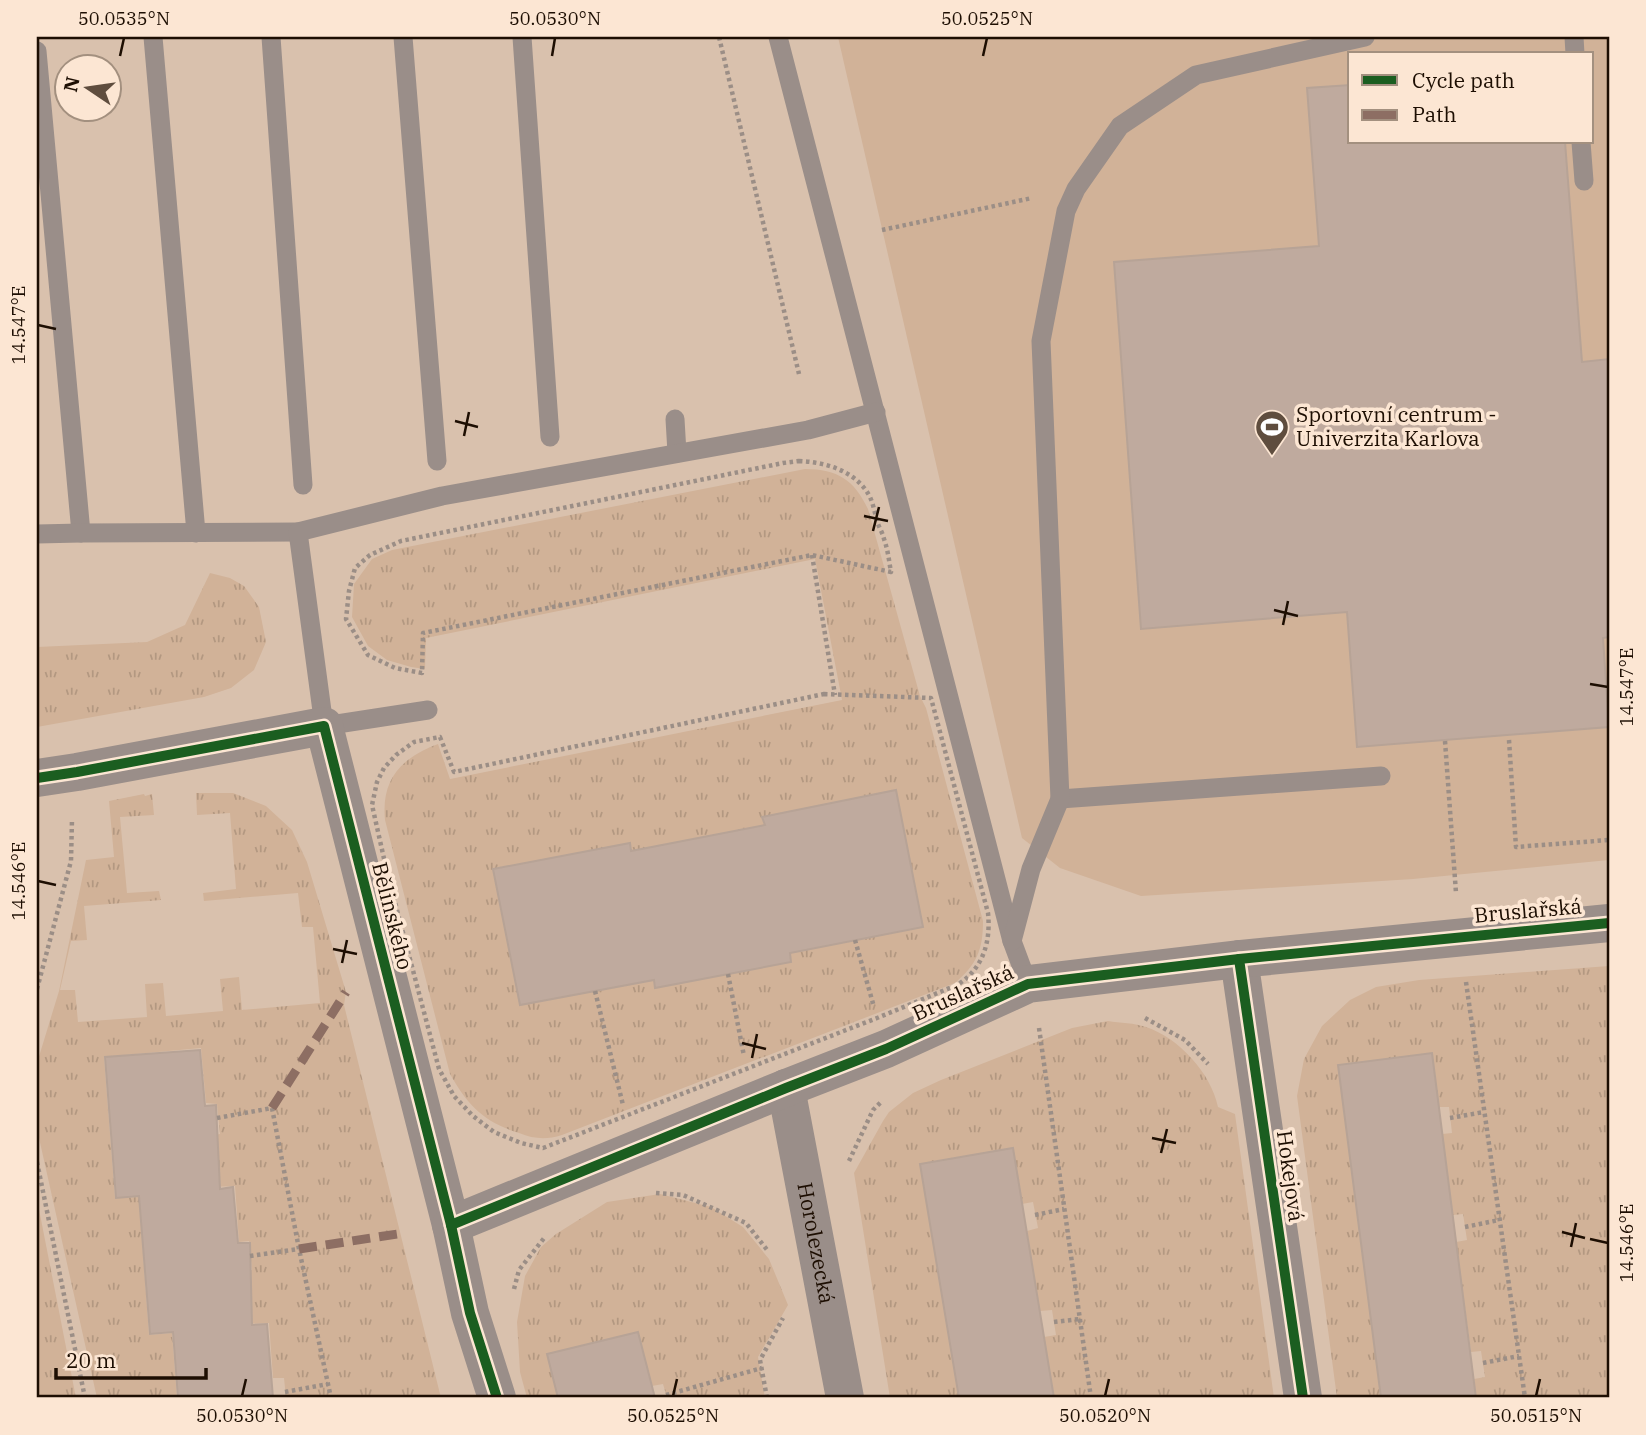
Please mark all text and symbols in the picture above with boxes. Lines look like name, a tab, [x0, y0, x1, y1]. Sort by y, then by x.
text: 50.0535°N	[78, 7, 170, 30]
text: 50.0530°N	[509, 7, 601, 30]
text: 50.0525°N	[941, 7, 1033, 30]
north arrow	[52, 52, 122, 122]
legend	[1348, 52, 1594, 144]
text: Cycle path	[1412, 66, 1515, 94]
text: N	[58, 74, 85, 94]
text: Path	[1412, 100, 1457, 128]
text: 14.547°E	[7, 286, 30, 364]
place label: Sportovní centrum - Univerzita Karlova	[1296, 400, 1496, 452]
sports icon: Sportovní centrum - Univerzita Karlova	[1253, 408, 1291, 457]
text: 14.547°E	[1615, 648, 1638, 726]
text: 14.546°E	[7, 842, 30, 920]
street label: Bělinského	[366, 859, 420, 973]
street label: Bruslařská	[1473, 891, 1583, 929]
street label: Bruslařská	[908, 957, 1018, 1027]
street label: Hokejová	[1271, 1128, 1311, 1223]
street label: Horolezecká	[791, 1180, 842, 1306]
text: 14.546°E	[1615, 1204, 1638, 1282]
scale bar	[56, 1337, 206, 1381]
text: 20 m	[66, 1346, 116, 1374]
text: 50.0530°N	[196, 1404, 288, 1427]
text: 50.0525°N	[627, 1404, 719, 1427]
text: 50.0520°N	[1059, 1404, 1151, 1427]
text: 50.0515°N	[1490, 1404, 1582, 1427]

